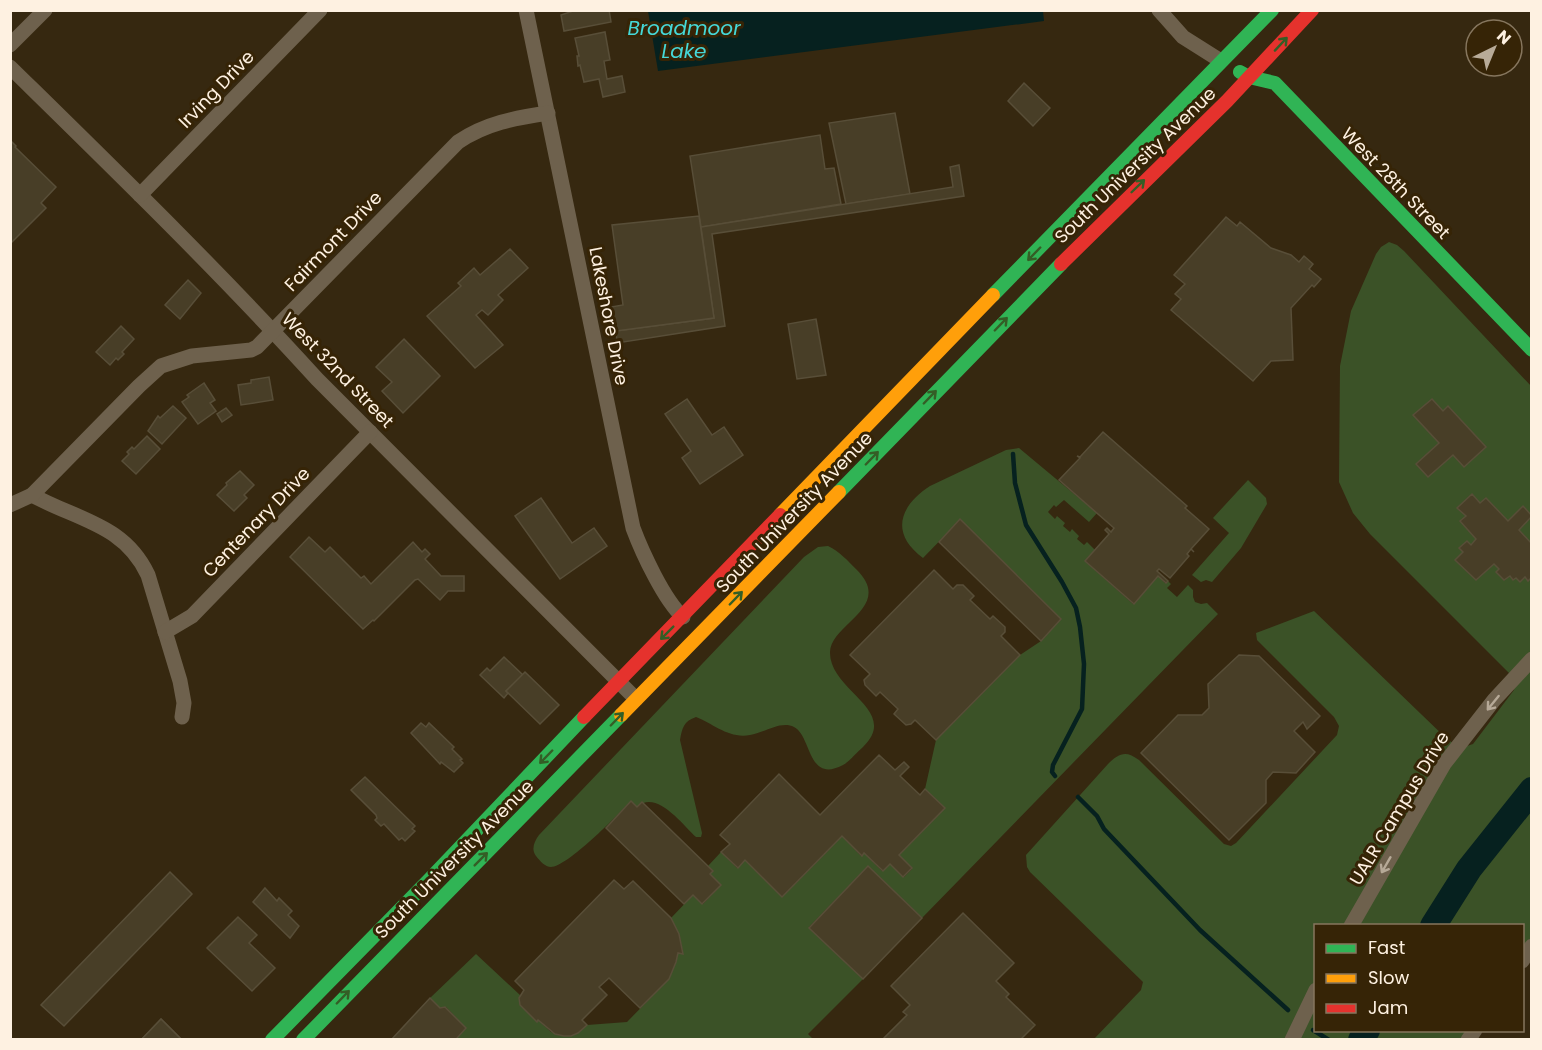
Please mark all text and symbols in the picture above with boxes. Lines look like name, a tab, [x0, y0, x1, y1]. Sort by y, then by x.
water label: Broadmoor Lake	[627, 14, 741, 65]
north arrow	[1464, 18, 1524, 78]
text: N	[1492, 25, 1516, 50]
one-way arrow	[1273, 36, 1288, 51]
street label: Irving Drive	[173, 45, 259, 133]
street label: South University Avenue	[1049, 81, 1221, 249]
street label: West 28th Street	[1336, 122, 1456, 244]
one-way arrow	[1131, 178, 1146, 193]
street label: Fairmont Drive	[279, 185, 387, 297]
street label: Lakeshore Drive	[583, 245, 635, 387]
one-way arrow	[1027, 246, 1041, 261]
street label: West 32nd Street	[276, 307, 400, 433]
one-way arrow	[994, 317, 1008, 332]
one-way arrow	[923, 389, 938, 404]
street label: South University Avenue	[710, 426, 878, 598]
one-way arrow	[864, 450, 879, 465]
street label: Centenary Drive	[197, 461, 315, 583]
one-way arrow	[729, 590, 743, 605]
one-way arrow	[660, 625, 674, 640]
one-way arrow	[1486, 694, 1499, 710]
one-way arrow	[610, 712, 624, 727]
street label: UALR Campus Drive	[1343, 726, 1455, 890]
one-way arrow	[538, 749, 553, 764]
street label: South University Avenue	[369, 774, 539, 944]
one-way arrow	[473, 852, 488, 867]
one-way arrow	[1380, 856, 1392, 873]
legend	[1314, 924, 1524, 1032]
text: Fast	[1368, 935, 1405, 960]
text: Slow	[1368, 965, 1410, 990]
one-way arrow	[336, 990, 351, 1005]
text: Jam	[1368, 995, 1408, 1020]

